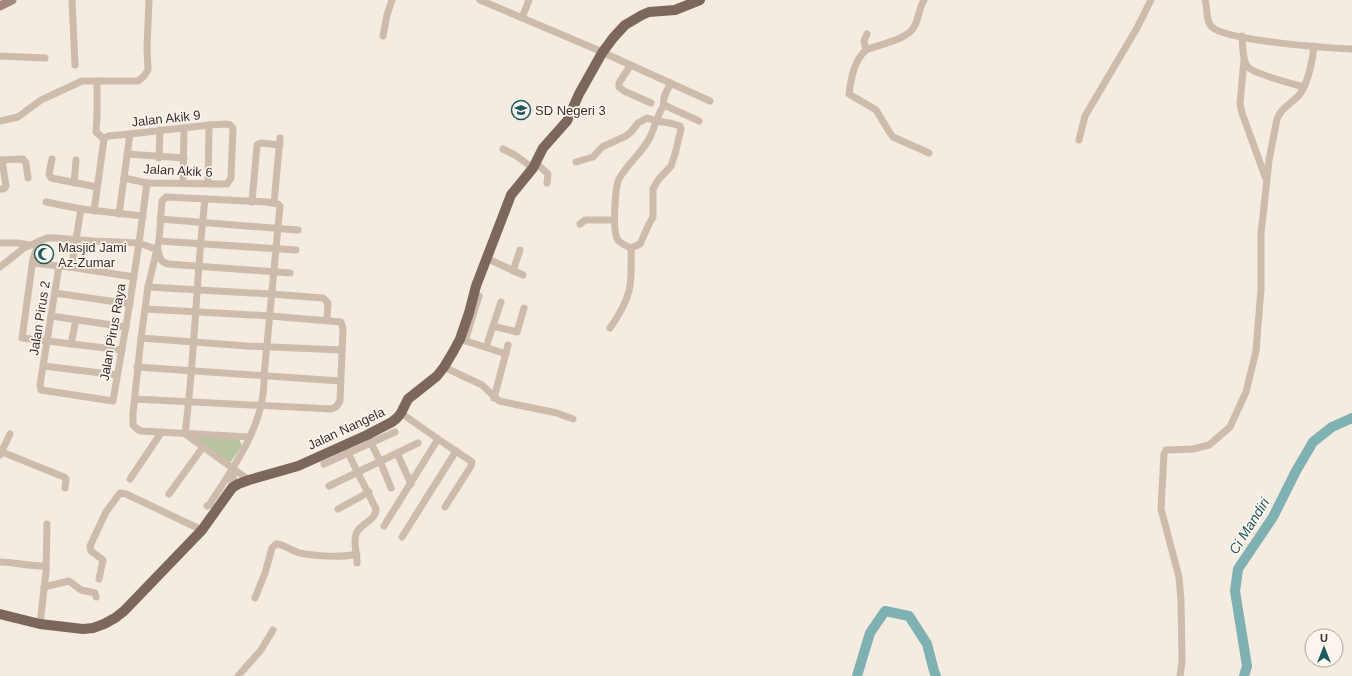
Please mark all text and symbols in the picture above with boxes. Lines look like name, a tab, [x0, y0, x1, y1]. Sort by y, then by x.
school or university icon: SD Negeri 3	[510, 99, 532, 121]
place label: SD Negeri 3	[535, 103, 606, 118]
street label: Jalan Akik 9	[131, 107, 201, 130]
street label: Jalan Akik 6	[143, 161, 213, 180]
place label: Masjid Jami Az-Zumar	[58, 240, 127, 270]
mosque icon: Masjid Jami Az-Zumar	[33, 243, 55, 265]
street label: Jalan Pirus 2	[26, 280, 53, 356]
street label: Jalan Pirus Raya	[97, 282, 129, 382]
street label: Jalan Nangela	[305, 404, 388, 453]
water label: Ci Mandiri	[1226, 494, 1273, 557]
north arrow	[1304, 628, 1344, 668]
text: U	[1320, 632, 1328, 644]

